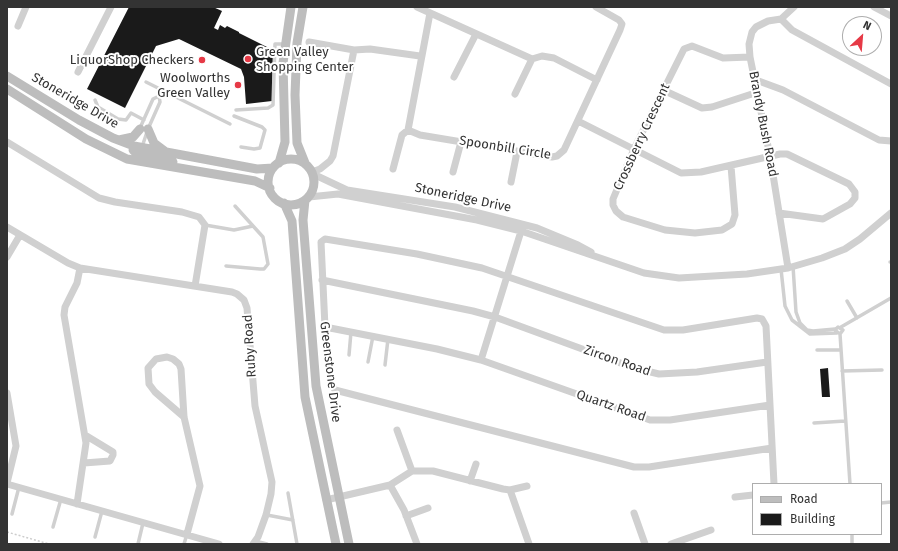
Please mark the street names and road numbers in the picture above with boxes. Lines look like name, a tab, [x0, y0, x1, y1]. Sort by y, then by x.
street label: Stoneridge Drive	[29, 70, 121, 132]
street label: Brandy Bush Road	[745, 70, 781, 178]
street label: Crossberry Crescent	[610, 81, 674, 193]
street label: Spoonbill Circle	[458, 133, 552, 163]
street label: Stoneridge Drive	[413, 180, 513, 216]
street label: Ruby Road	[240, 314, 260, 378]
street label: Greenstone Drive	[316, 321, 344, 423]
street label: Zircon Road	[582, 342, 652, 380]
street label: Quartz Road	[574, 387, 648, 425]

